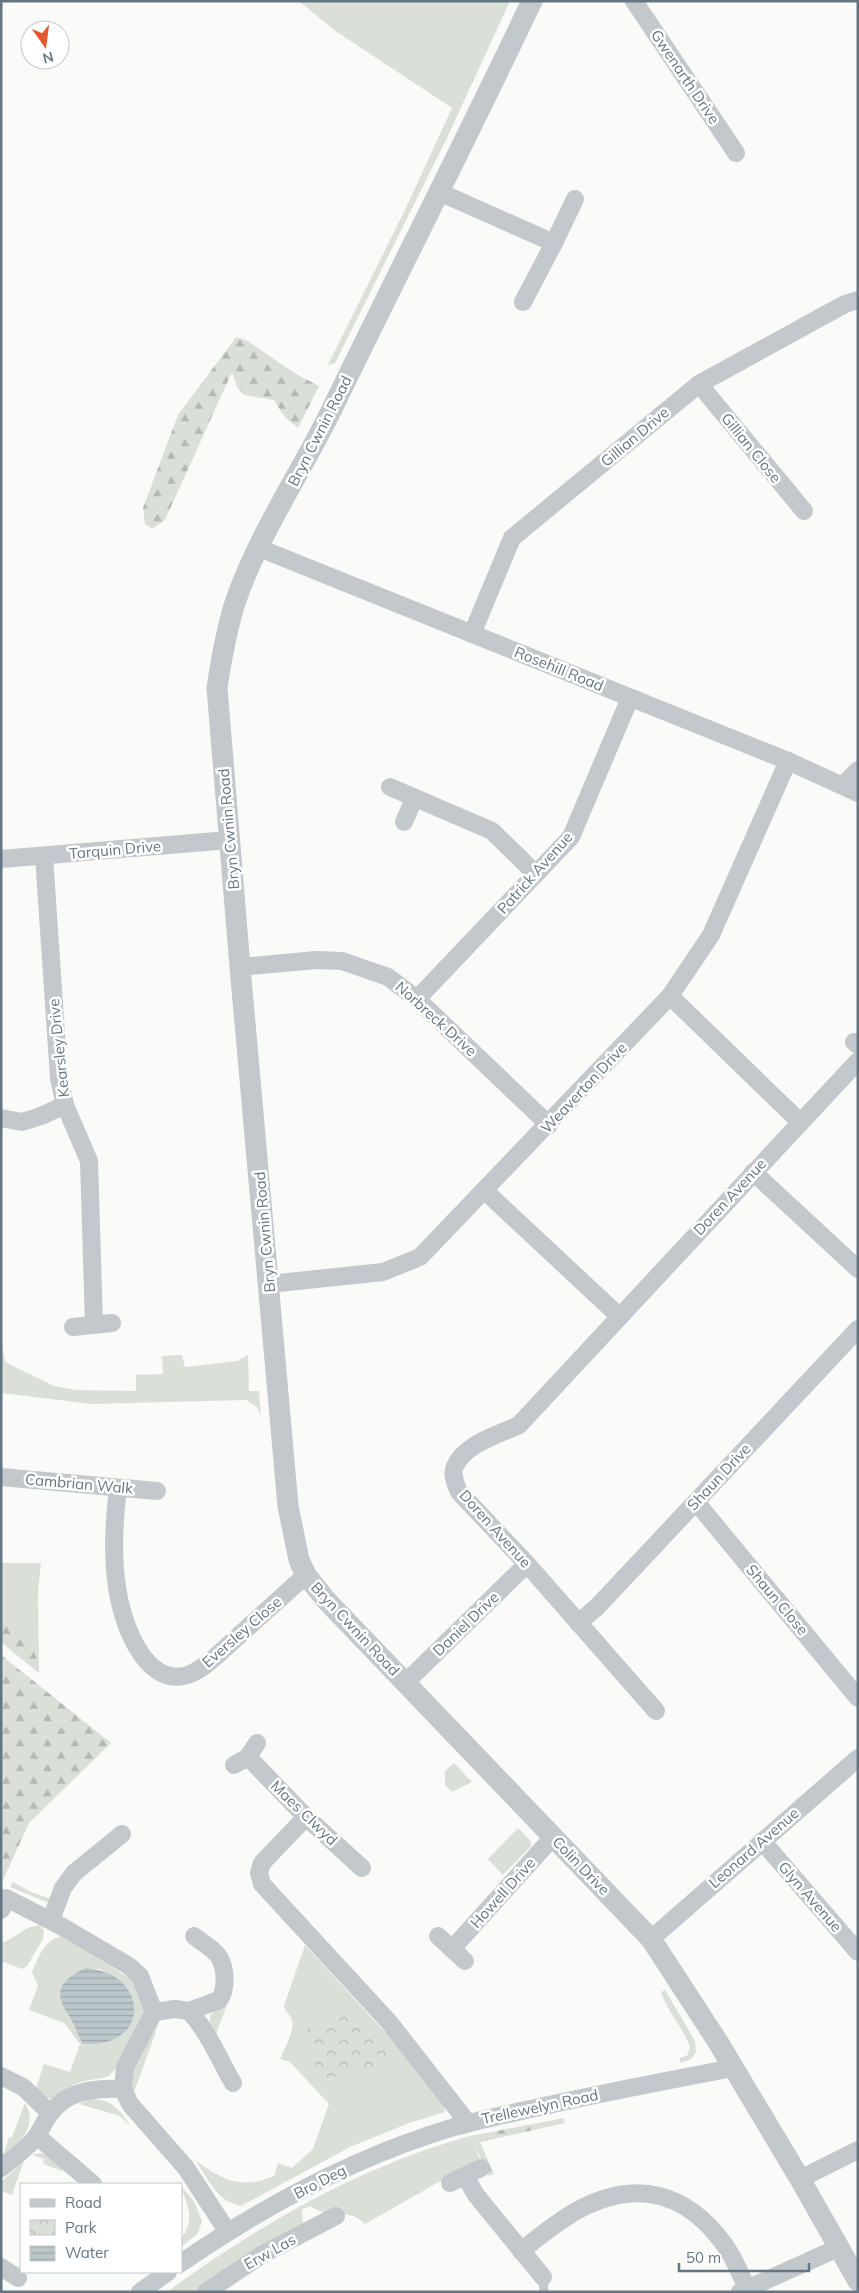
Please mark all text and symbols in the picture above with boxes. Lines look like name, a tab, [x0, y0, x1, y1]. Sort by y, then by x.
north arrow	[20, 20, 70, 70]
street label: Gwenarth Drive	[647, 26, 724, 128]
text: N	[41, 48, 55, 68]
street label: Bryn Cwnin Road	[283, 372, 356, 489]
street label: Gillian Drive	[597, 403, 673, 471]
street label: Gillian Close	[717, 409, 786, 487]
street label: Rosehill Road	[512, 642, 607, 695]
street label: Bryn Cwnin Road	[214, 768, 243, 890]
street label: Patrick Avenue	[493, 828, 576, 918]
street label: Tarquin Drive	[68, 836, 162, 863]
street label: Norbreck Drive	[392, 977, 481, 1060]
street label: Kearsley Drive	[44, 998, 73, 1098]
street label: Weaverton Drive	[537, 1038, 631, 1137]
street label: Doren Avenue	[689, 1154, 770, 1239]
street label: Bryn Cwnin Road	[250, 1171, 279, 1293]
street label: Shaun Drive	[683, 1439, 754, 1514]
street label: Cambrian Walk	[24, 1469, 134, 1498]
street label: Doren Avenue	[455, 1486, 535, 1572]
street label: Shaun Close	[742, 1560, 812, 1639]
street label: Bryn Cwnin Road	[307, 1578, 404, 1680]
street label: Daniel Drive	[429, 1587, 503, 1660]
street label: Eversley Close	[198, 1592, 285, 1671]
street label: Maes Clwyd	[267, 1776, 342, 1849]
street label: Leonard Avenue	[705, 1803, 803, 1892]
street label: Colin Drive	[549, 1832, 614, 1899]
street label: Howell Drive	[466, 1853, 539, 1932]
street label: Glyn Avenue	[775, 1857, 846, 1936]
street label: Trellewelyn Road	[480, 2085, 600, 2128]
street label: Bro Deg	[290, 2160, 349, 2203]
legend	[20, 2183, 182, 2273]
text: Road	[65, 2193, 102, 2212]
text: Park	[65, 2218, 97, 2237]
street label: Erw Las	[241, 2230, 299, 2274]
scale bar	[679, 2240, 809, 2272]
text: Water	[65, 2243, 109, 2262]
text: 50 m	[686, 2248, 721, 2267]

